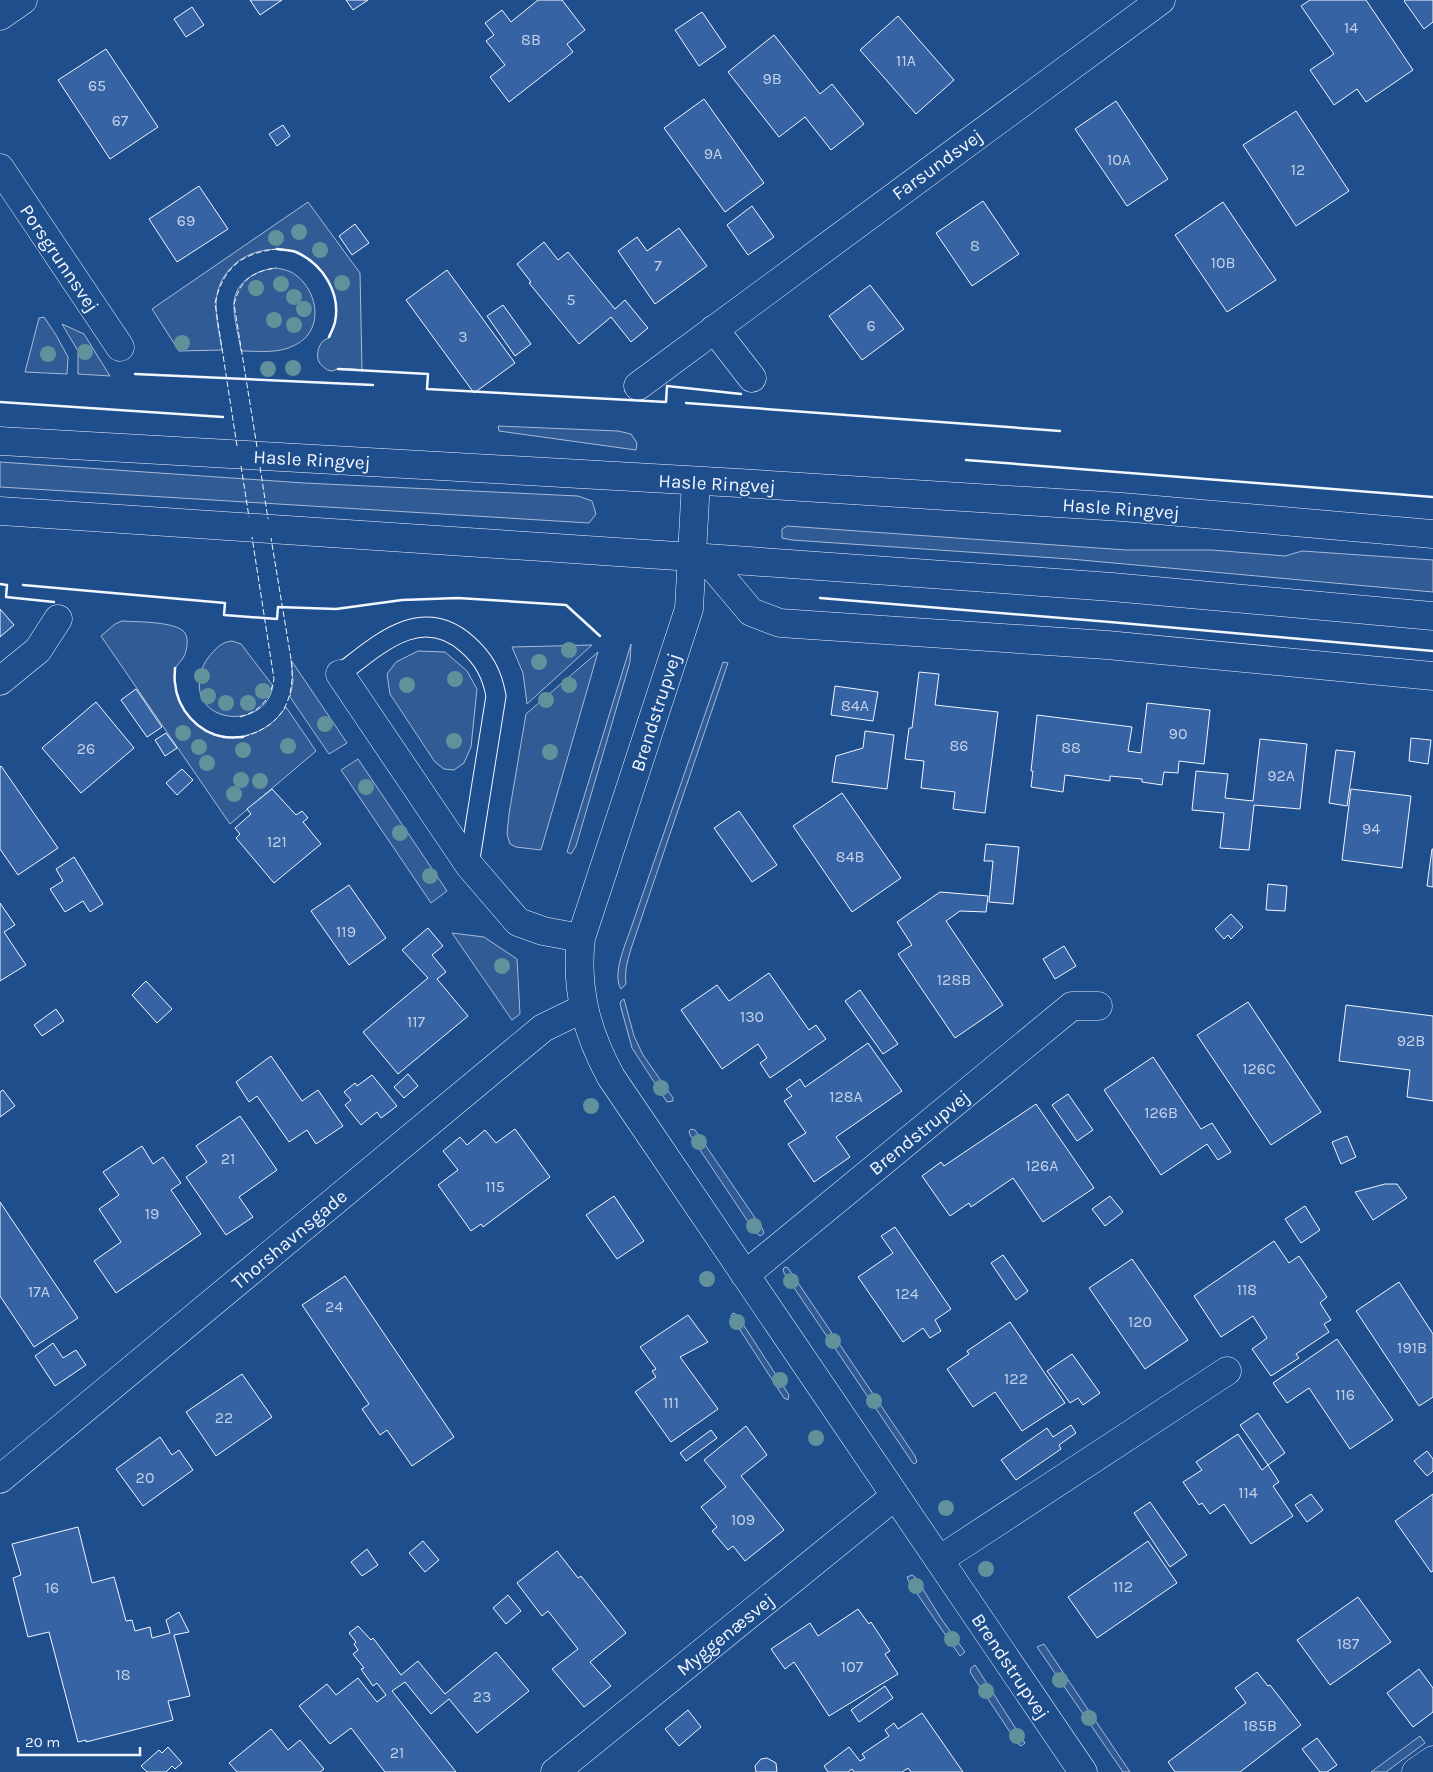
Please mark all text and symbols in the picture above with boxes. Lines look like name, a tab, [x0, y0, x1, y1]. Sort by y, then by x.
house number: 14	[1344, 18, 1358, 37]
house number: 8B	[521, 30, 541, 49]
house number: 11A	[896, 51, 916, 70]
house number: 9B	[762, 69, 782, 88]
house number: 65	[88, 76, 106, 95]
house number: 67	[112, 111, 129, 130]
street label: Farsundsvej	[888, 125, 987, 205]
house number: 9A	[704, 144, 722, 163]
house number: 10A	[1107, 150, 1131, 169]
house number: 12	[1291, 160, 1305, 179]
street label: Porsgrunnsvej	[15, 201, 103, 317]
house number: 69	[177, 211, 195, 230]
house number: 8	[970, 236, 980, 255]
house number: 10B	[1211, 253, 1235, 272]
house number: 7	[654, 256, 662, 275]
house number: 5	[566, 290, 576, 309]
house number: 6	[866, 316, 876, 335]
house number: 3	[458, 327, 468, 346]
street label: Hasle Ringvej	[253, 446, 371, 474]
street label: Hasle Ringvej	[658, 470, 776, 498]
street label: Hasle Ringvej	[1062, 494, 1180, 524]
street label: Brendstrupvej	[626, 650, 685, 774]
house number: 84A	[841, 696, 869, 715]
house number: 90	[1169, 724, 1187, 743]
house number: 86	[950, 736, 969, 755]
house number: 88	[1061, 738, 1081, 757]
house number: 26	[77, 739, 95, 758]
house number: 92A	[1267, 766, 1295, 785]
house number: 94	[1362, 819, 1380, 838]
house number: 121	[267, 832, 287, 851]
house number: 84B	[836, 847, 864, 866]
house number: 119	[336, 922, 356, 941]
house number: 128B	[937, 970, 971, 989]
house number: 130	[740, 1007, 764, 1026]
house number: 117	[407, 1012, 426, 1031]
house number: 92B	[1397, 1031, 1425, 1050]
house number: 126C	[1242, 1059, 1276, 1078]
street label: Brendstrupvej	[865, 1086, 974, 1180]
house number: 128A	[829, 1087, 863, 1106]
house number: 126B	[1144, 1103, 1178, 1122]
house number: 21	[221, 1149, 235, 1168]
house number: 126A	[1026, 1156, 1058, 1175]
house number: 115	[485, 1177, 505, 1196]
street label: Thorshavnsgade	[228, 1185, 352, 1294]
house number: 19	[145, 1204, 159, 1223]
house number: 118	[1237, 1280, 1257, 1299]
house number: 17A	[28, 1282, 50, 1301]
house number: 124	[895, 1284, 919, 1303]
house number: 24	[325, 1297, 343, 1316]
house number: 120	[1128, 1312, 1152, 1331]
house number: 191B	[1397, 1338, 1427, 1357]
house number: 122	[1004, 1369, 1028, 1388]
house number: 116	[1335, 1385, 1355, 1404]
house number: 111	[663, 1393, 679, 1412]
house number: 22	[215, 1408, 233, 1427]
house number: 20	[136, 1468, 154, 1487]
house number: 114	[1238, 1483, 1258, 1502]
house number: 109	[731, 1510, 755, 1529]
house number: 112	[1113, 1577, 1133, 1596]
house number: 16	[45, 1578, 59, 1597]
street label: Myggenæsvej	[673, 1589, 779, 1681]
street label: Brendstrupvej	[967, 1609, 1054, 1724]
house number: 187	[1337, 1634, 1360, 1653]
house number: 107	[841, 1657, 864, 1676]
house number: 18	[115, 1665, 131, 1684]
house number: 23	[473, 1687, 491, 1706]
house number: 185B	[1243, 1716, 1277, 1735]
scale bar	[18, 1724, 140, 1756]
text: 20 m	[25, 1733, 60, 1751]
house number: 21	[390, 1743, 404, 1762]

